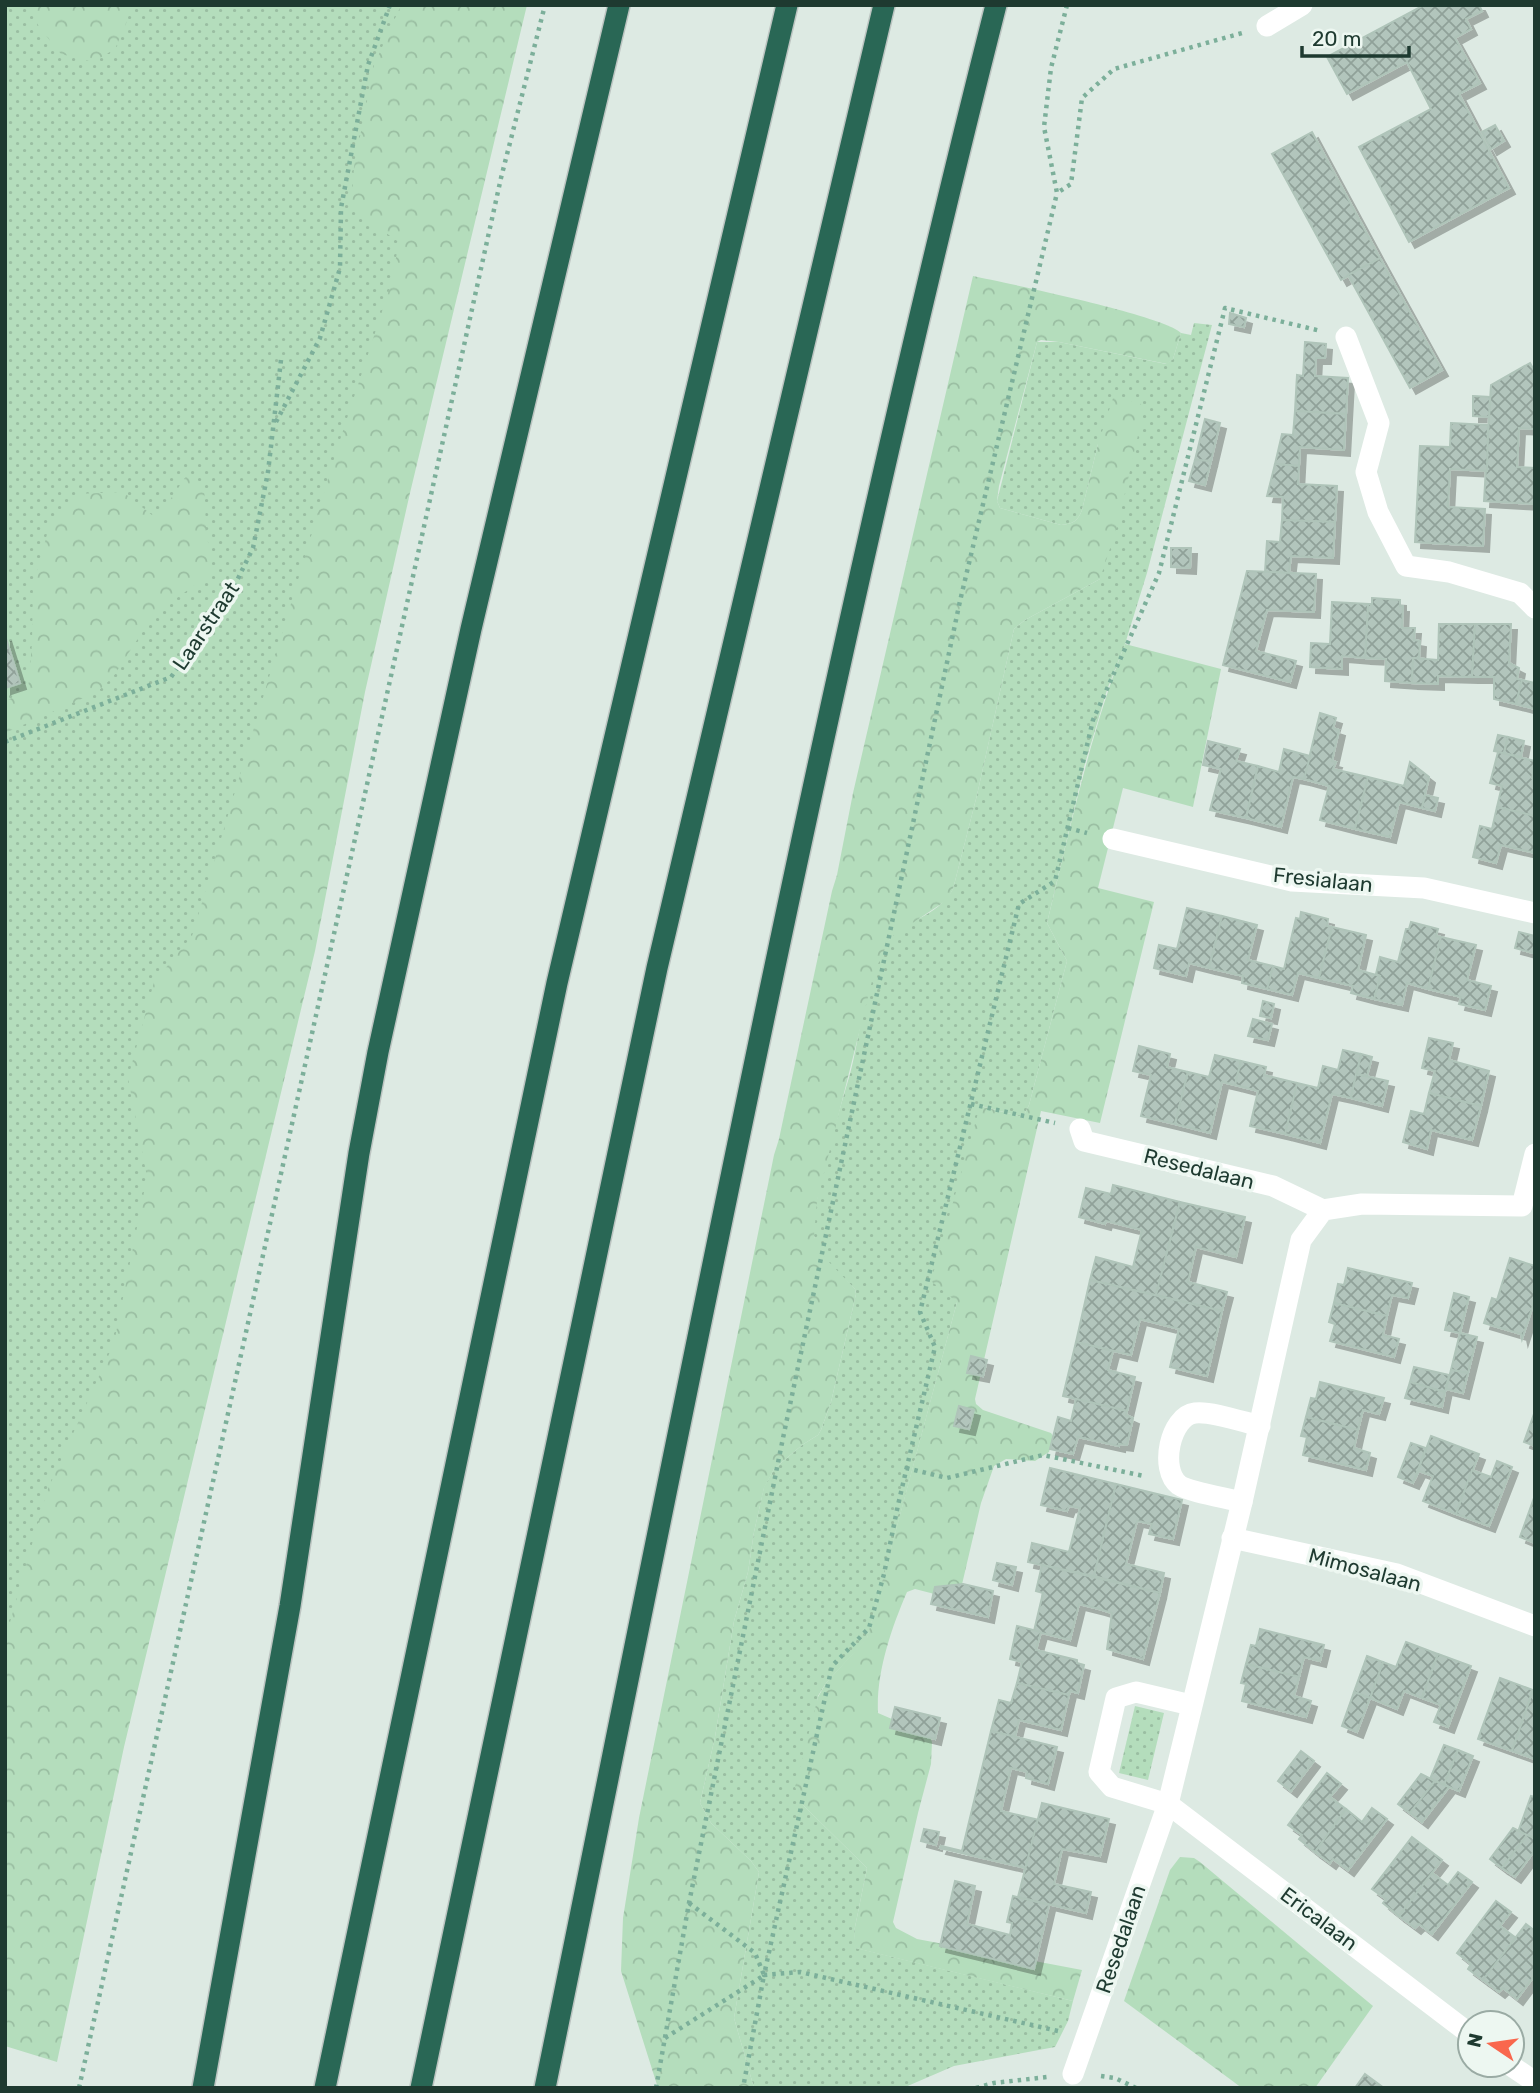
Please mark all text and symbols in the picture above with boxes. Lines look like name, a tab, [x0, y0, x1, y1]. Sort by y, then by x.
scale bar	[1302, 14, 1409, 58]
text: 20 m	[1312, 26, 1361, 51]
street label: Laarstraat	[167, 577, 244, 675]
street label: Fresialaan	[1272, 862, 1374, 897]
street label: Resedalaan	[1141, 1143, 1257, 1194]
street label: Mimosalaan	[1306, 1542, 1424, 1597]
street label: Resedalaan	[1090, 1881, 1151, 1996]
street label: Ericalaan	[1276, 1882, 1363, 1956]
north arrow	[1456, 2009, 1526, 2079]
text: N	[1462, 2031, 1488, 2050]

